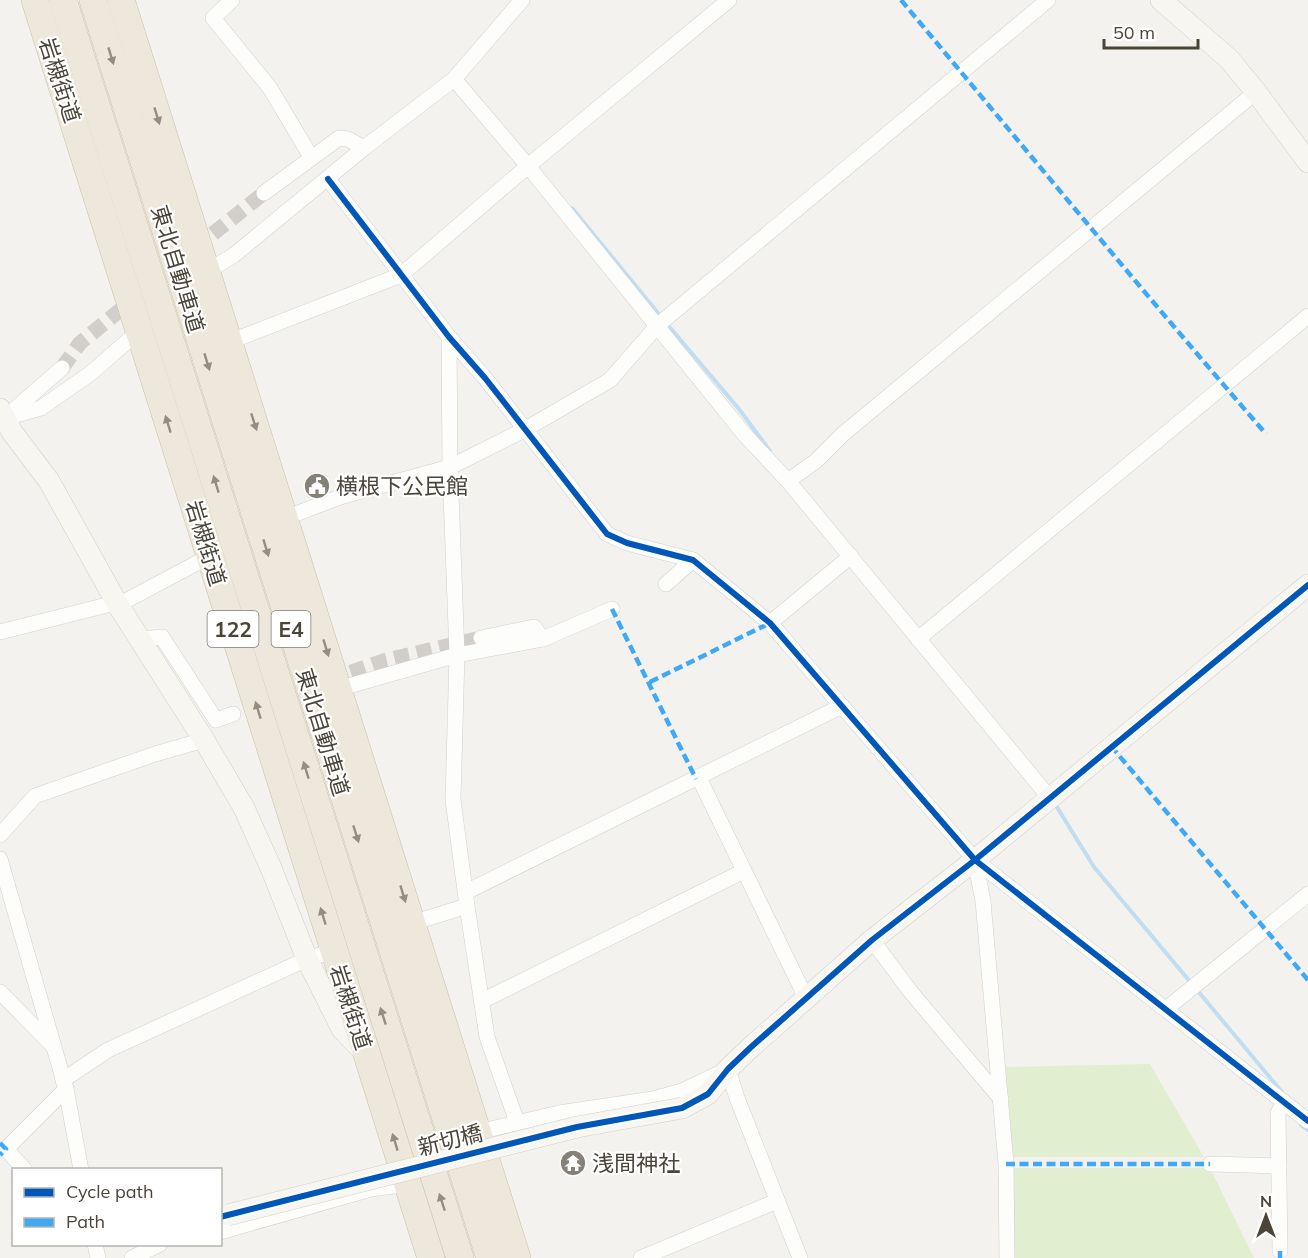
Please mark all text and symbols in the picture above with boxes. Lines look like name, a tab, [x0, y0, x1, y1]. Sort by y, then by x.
scale bar	[1104, 12, 1198, 50]
text: 50 m	[1113, 21, 1155, 44]
street label: 岩槻街道	[33, 34, 87, 126]
one-way arrow	[106, 47, 116, 65]
one-way arrow	[153, 107, 162, 125]
street label: 東北自動車道	[145, 202, 211, 336]
one-way arrow	[203, 353, 212, 371]
one-way arrow	[250, 413, 259, 431]
one-way arrow	[163, 415, 173, 433]
public building icon: 横根下公民館	[302, 471, 332, 501]
place label: 横根下公民館	[336, 472, 468, 500]
one-way arrow	[211, 475, 220, 493]
street label: 岩槻街道	[180, 497, 232, 589]
one-way arrow	[262, 539, 271, 557]
road number: 122	[208, 611, 258, 647]
road number: E4	[272, 611, 310, 647]
one-way arrow	[321, 639, 331, 657]
street label: 東北自動車道	[290, 665, 356, 799]
one-way arrow	[253, 701, 263, 719]
one-way arrow	[301, 761, 310, 779]
one-way arrow	[351, 825, 361, 843]
one-way arrow	[399, 885, 408, 903]
one-way arrow	[317, 907, 327, 925]
street label: 岩槻街道	[324, 961, 378, 1053]
one-way arrow	[378, 1007, 388, 1025]
street label: 新切橋	[415, 1118, 485, 1162]
one-way arrow	[390, 1133, 399, 1151]
temple icon: 浅間神社	[558, 1148, 588, 1178]
place label: 浅間神社	[592, 1149, 680, 1177]
legend	[12, 1168, 222, 1246]
text: Cycle path	[66, 1180, 153, 1203]
north arrow	[1236, 1186, 1296, 1246]
text: N	[1260, 1191, 1272, 1211]
one-way arrow	[437, 1193, 447, 1211]
text: Path	[66, 1210, 105, 1233]

